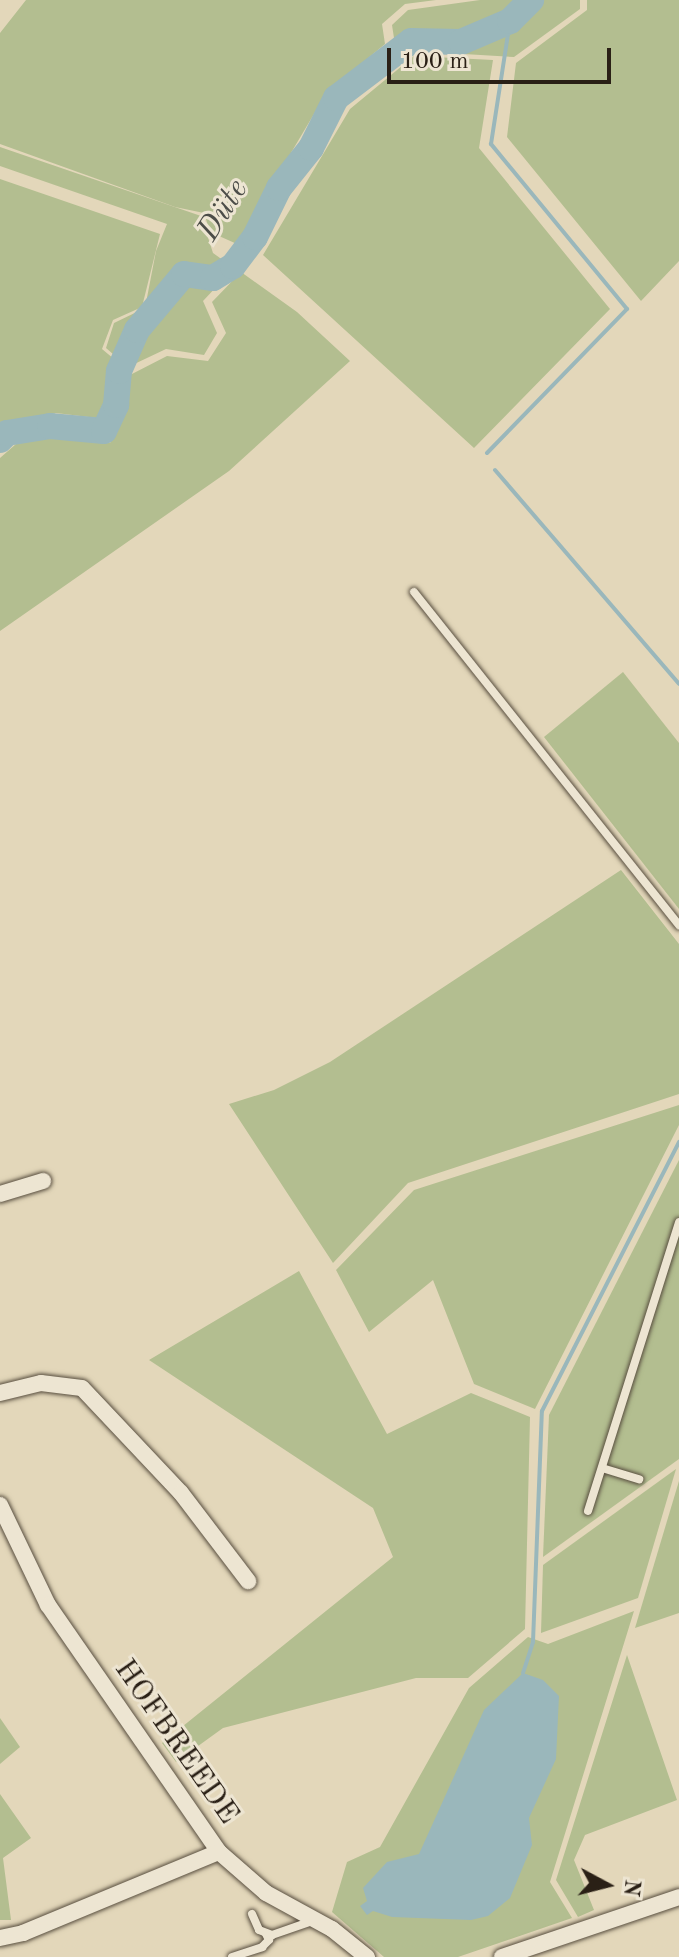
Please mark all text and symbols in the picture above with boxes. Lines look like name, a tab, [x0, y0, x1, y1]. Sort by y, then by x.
scale bar	[391, 32, 615, 82]
text: 100 m	[401, 50, 469, 74]
water label: Düte	[190, 173, 258, 249]
street label: HOFBREEDE	[106, 1653, 246, 1831]
north arrow	[567, 1845, 647, 1925]
text: N	[619, 1878, 643, 1898]

